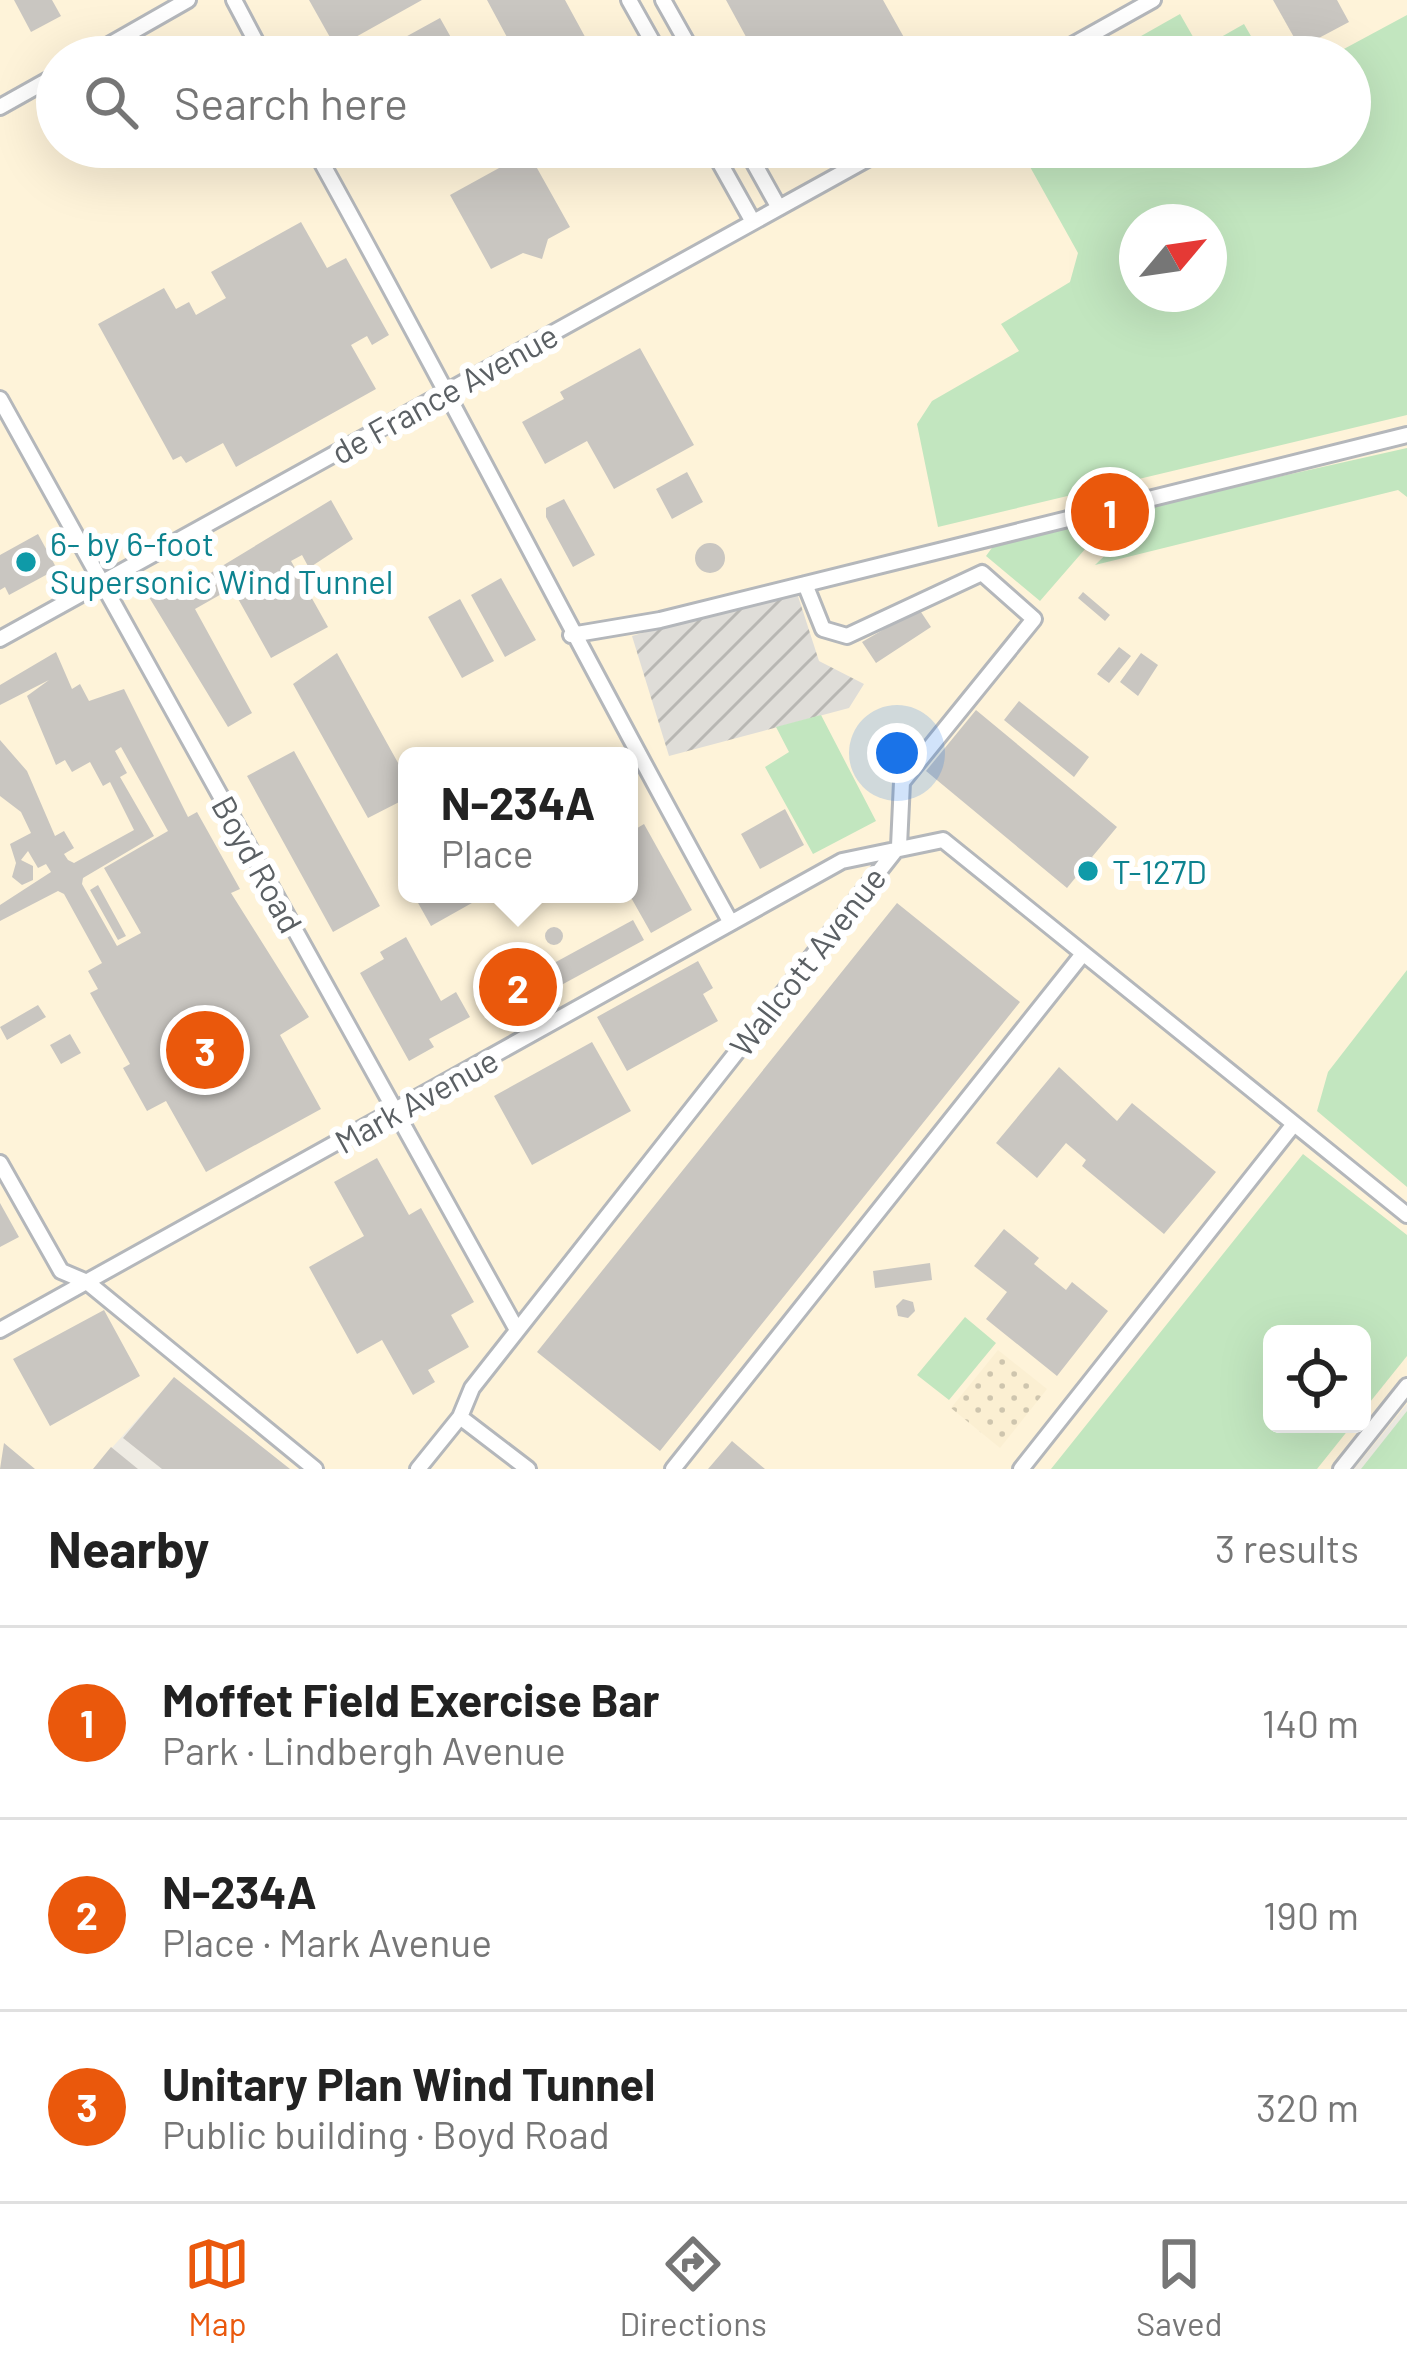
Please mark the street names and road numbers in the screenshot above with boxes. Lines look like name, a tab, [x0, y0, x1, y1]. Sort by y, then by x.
street label: de France Avenue	[324, 314, 564, 472]
street label: Boyd Road	[204, 789, 312, 939]
street label: Wallcott Avenue	[721, 858, 893, 1064]
street label: Mark Avenue	[327, 1039, 505, 1161]

